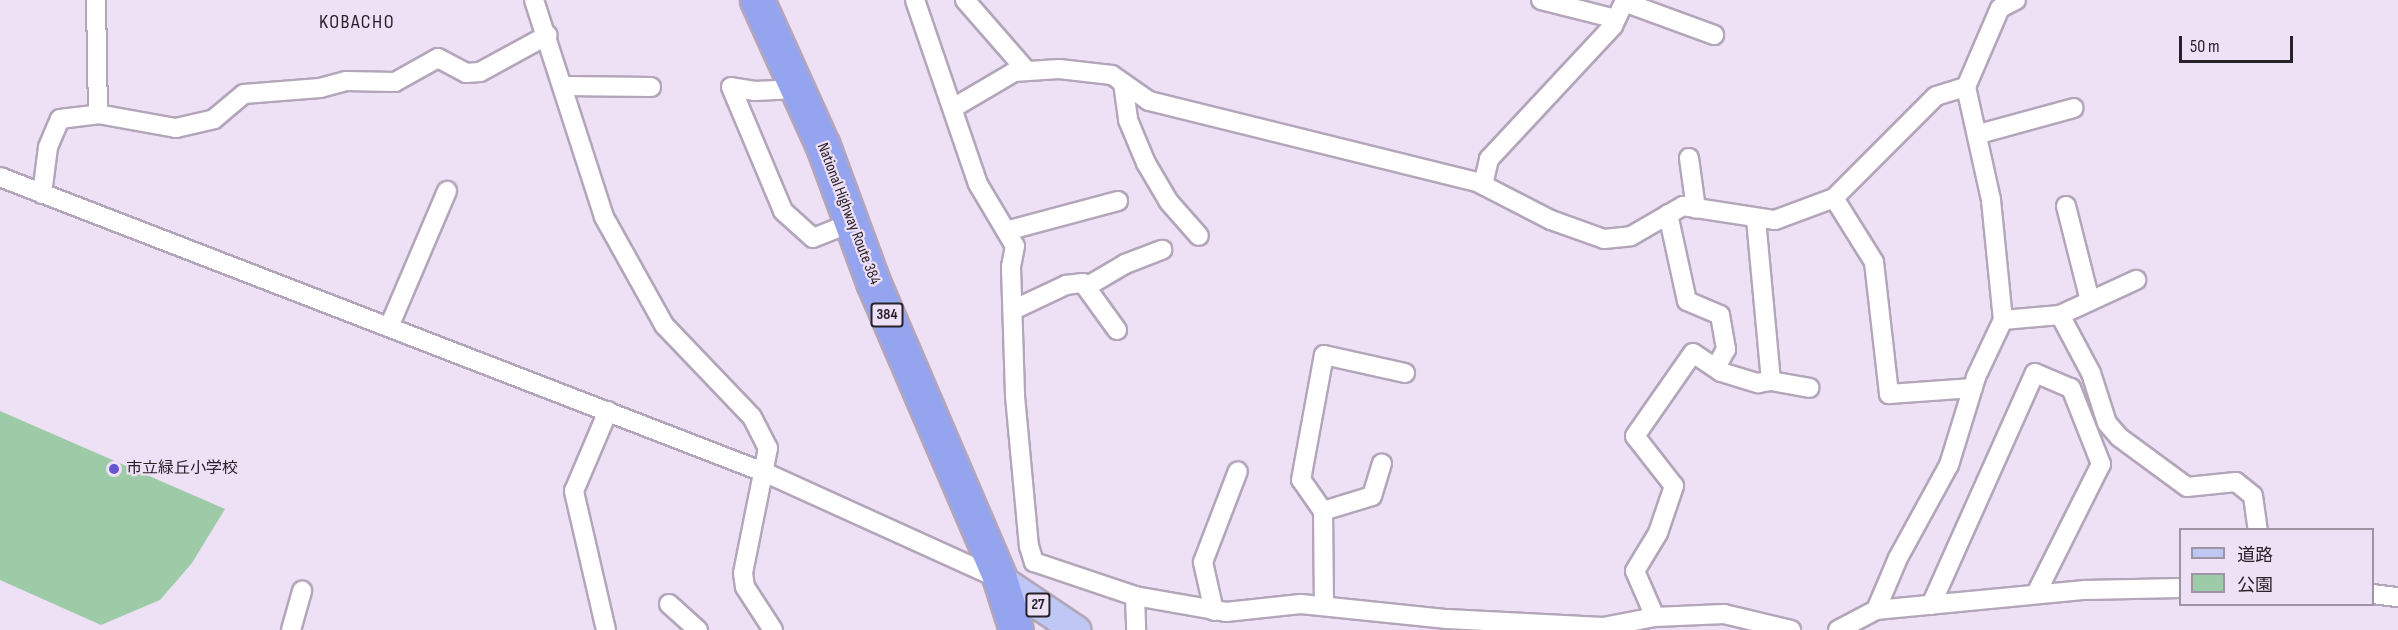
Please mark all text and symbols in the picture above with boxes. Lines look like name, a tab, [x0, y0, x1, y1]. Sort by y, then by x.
district label: KOBACHO	[319, 10, 395, 34]
scale bar	[2182, 24, 2296, 62]
text: 50 m	[2190, 36, 2220, 57]
street label: National Highway Route 384	[812, 140, 884, 288]
road number: 384	[870, 303, 904, 327]
place label: 市立緑丘小学校	[126, 459, 238, 479]
marker: 市立緑丘小学校	[107, 462, 121, 476]
legend	[2179, 528, 2374, 606]
text: 道路	[2237, 545, 2273, 566]
text: 公園	[2237, 575, 2273, 596]
road number: 27	[1024, 593, 1052, 617]

